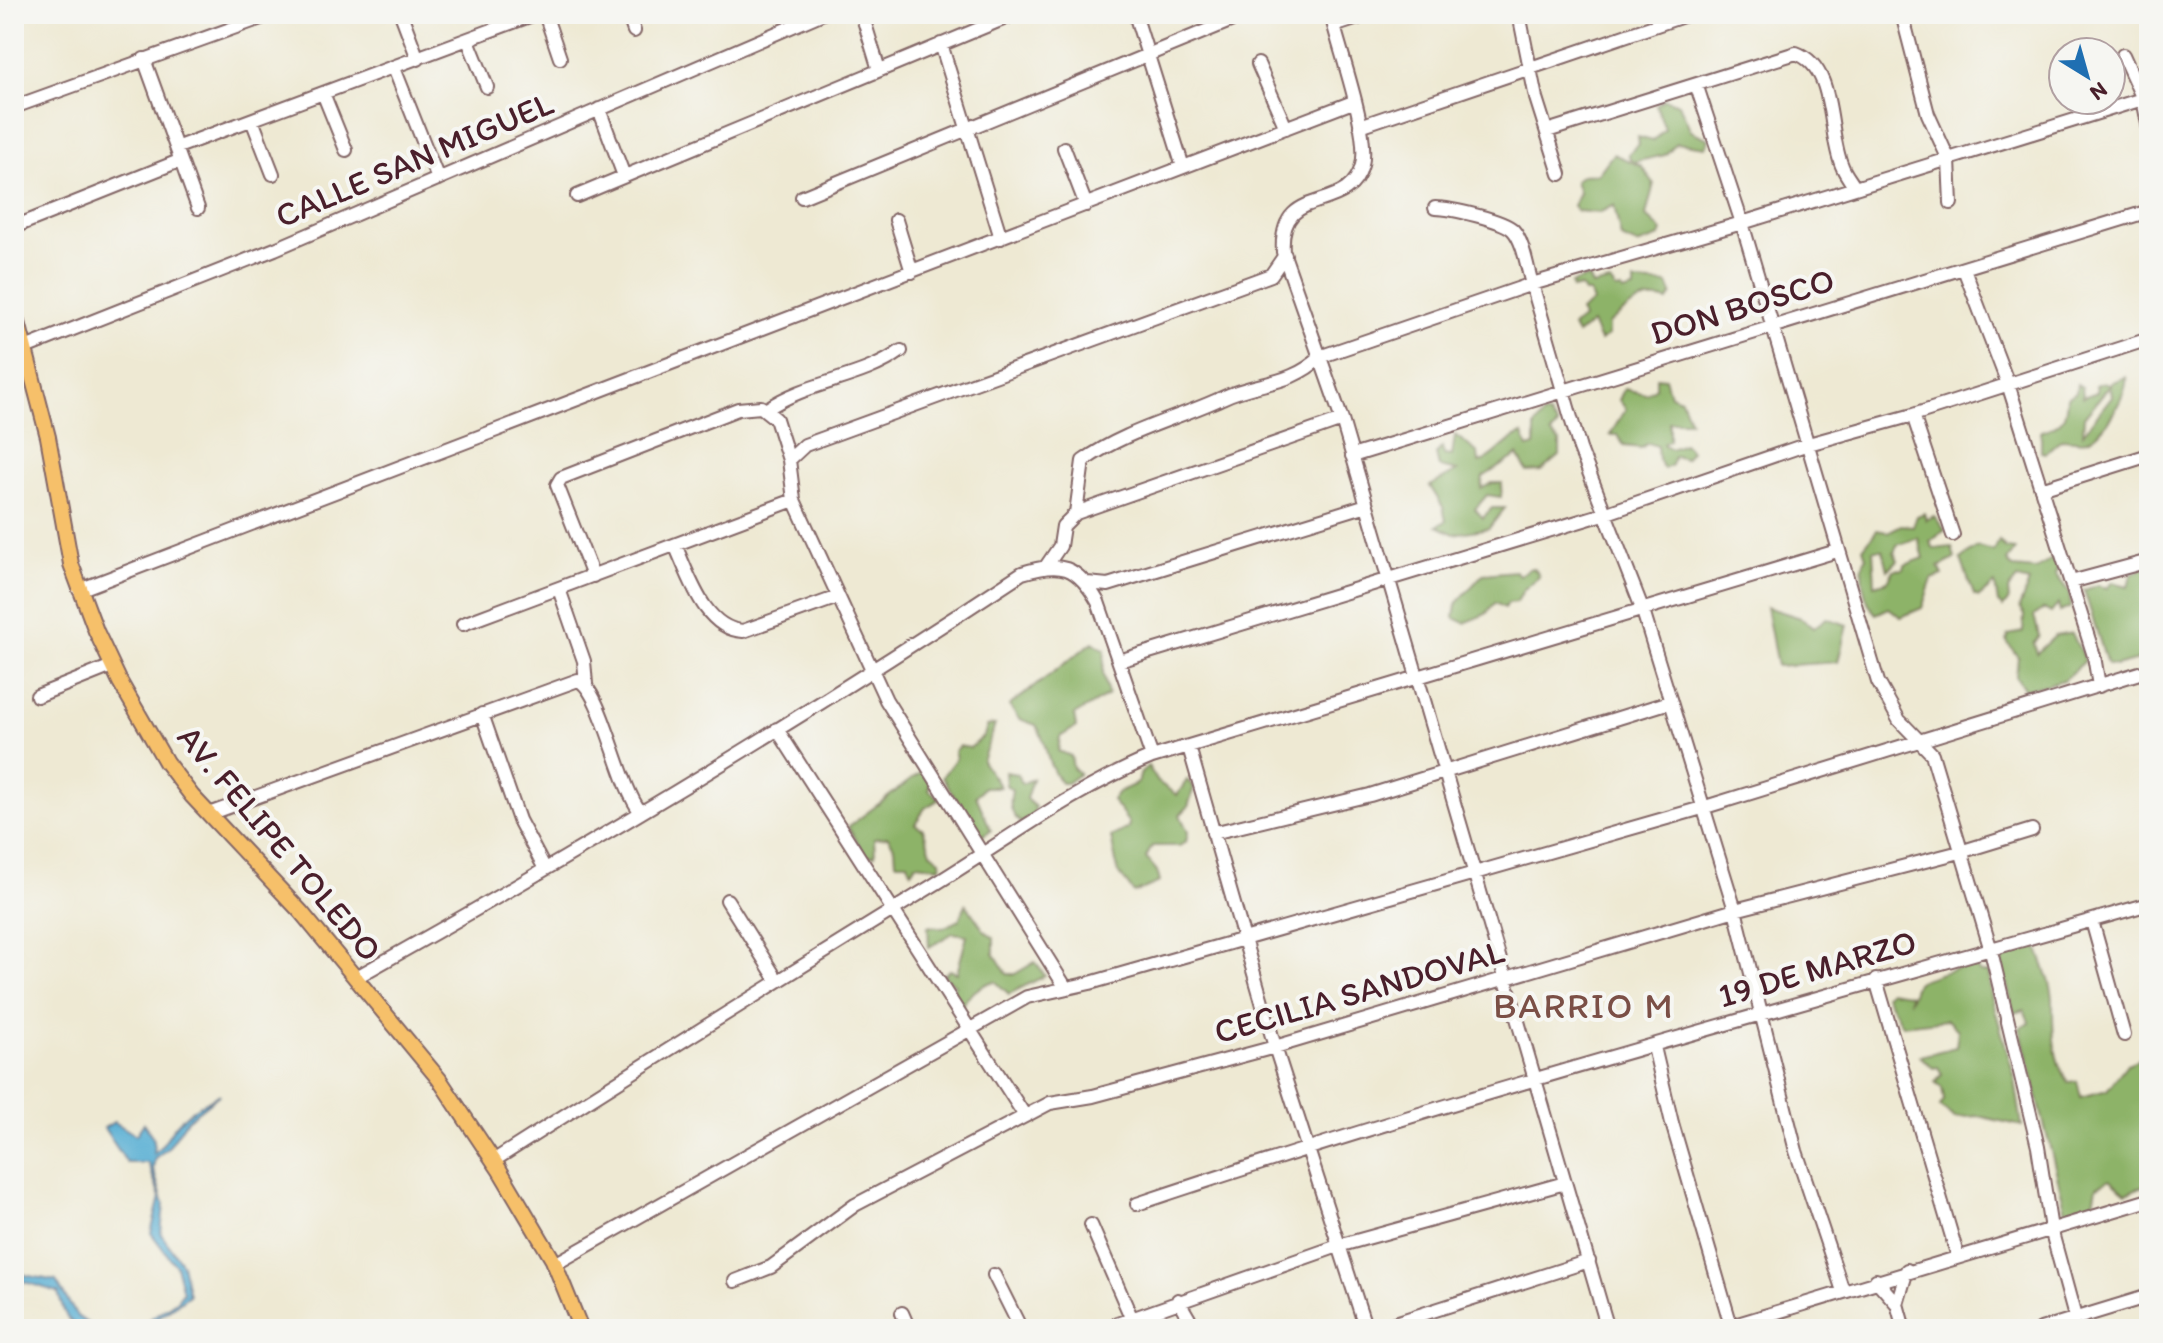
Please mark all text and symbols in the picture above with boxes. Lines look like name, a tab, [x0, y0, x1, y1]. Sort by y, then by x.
north arrow	[2047, 36, 2127, 116]
text: N	[2085, 76, 2113, 107]
street label: CALLE SAN MIGUEL	[269, 82, 559, 236]
street label: DON BOSCO	[1645, 259, 1839, 354]
street label: AV. FELIPE TOLEDO	[169, 717, 390, 970]
street label: 19 DE MARZO	[1713, 921, 1921, 1016]
street label: CECILIA SANDOVAL	[1210, 931, 1509, 1052]
district label: BARRIO M	[1493, 984, 1675, 1027]

